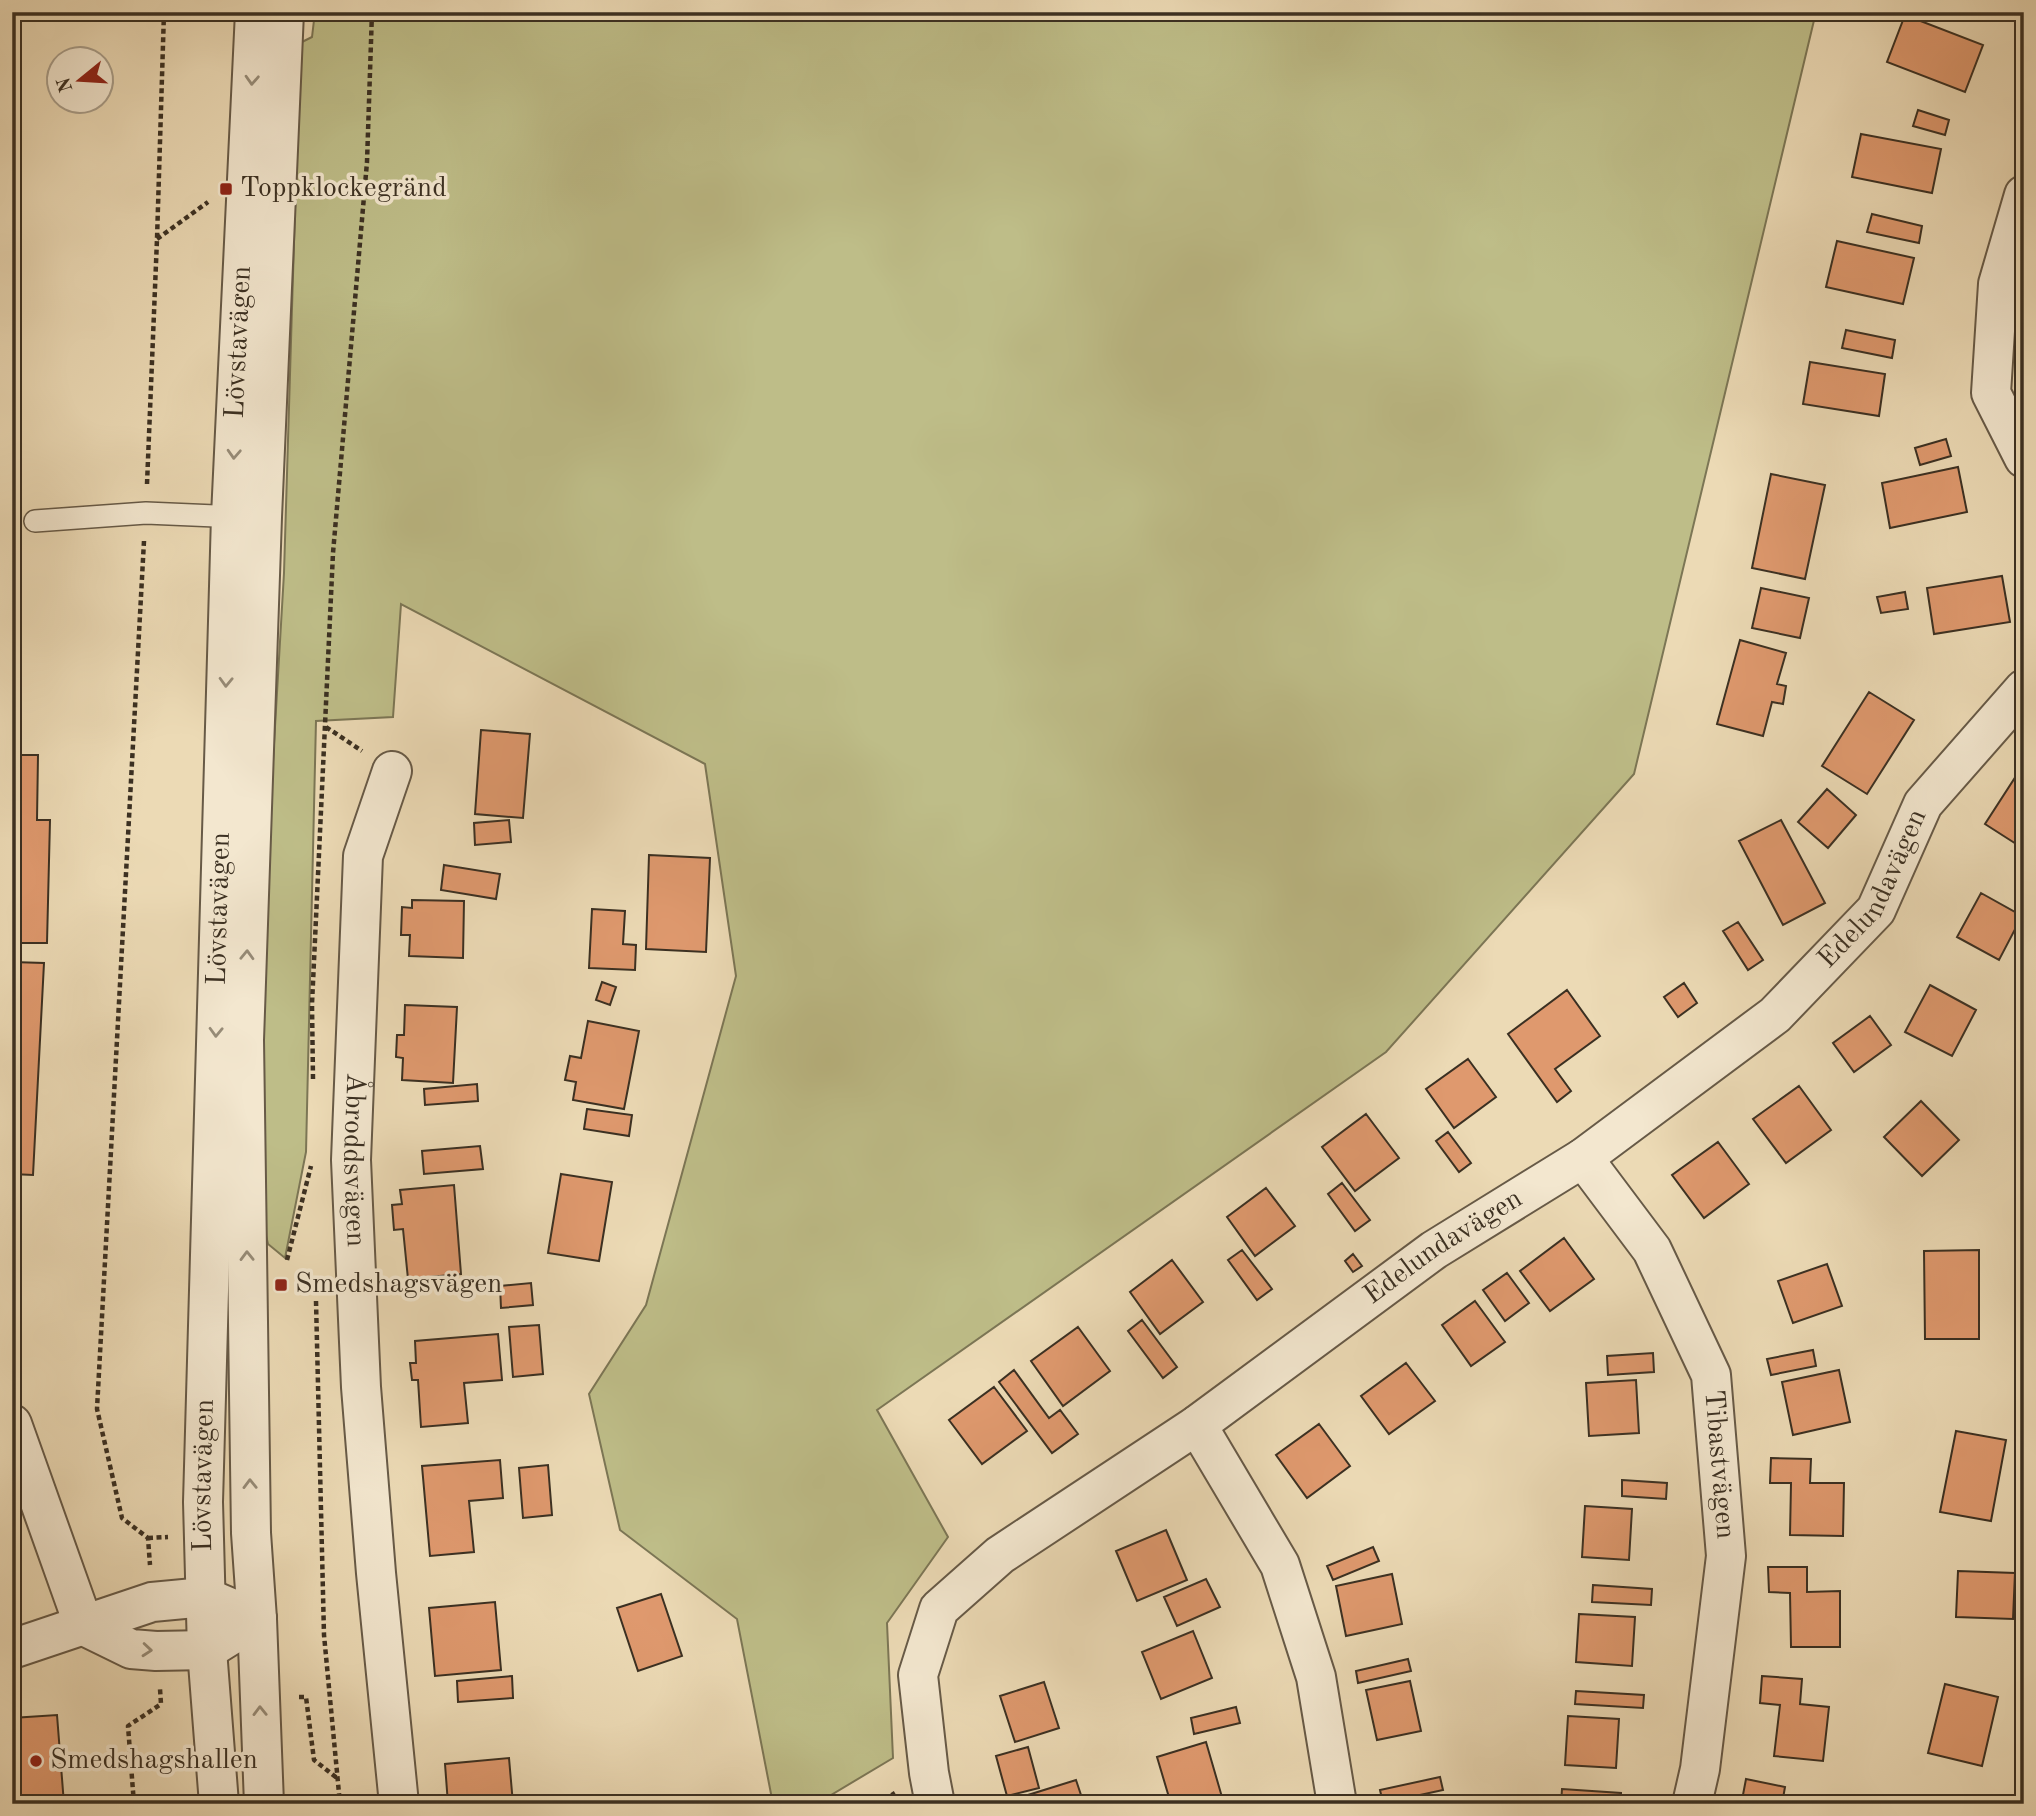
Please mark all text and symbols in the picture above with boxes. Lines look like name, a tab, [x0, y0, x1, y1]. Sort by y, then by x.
north arrow	[46, 46, 116, 116]
text: N	[55, 74, 77, 94]
one-way arrow	[245, 75, 260, 86]
place label: Toppklockegränd	[240, 175, 447, 203]
marker: Toppklockegränd	[218, 181, 234, 197]
street label: Lövstavägen	[222, 265, 257, 419]
one-way arrow	[227, 449, 242, 460]
one-way arrow	[219, 677, 234, 688]
street label: Edelundavägen	[1813, 805, 1933, 974]
street label: Lövstavägen	[204, 832, 236, 986]
one-way arrow	[239, 950, 254, 961]
one-way arrow	[209, 1026, 224, 1037]
street label: Åbroddsvägen	[337, 1072, 373, 1248]
street label: Edelundavägen	[1359, 1185, 1528, 1310]
one-way arrow	[239, 1251, 255, 1261]
place label: Smedshagsvägen	[295, 1271, 502, 1299]
marker: Smedshagsvägen	[273, 1277, 289, 1293]
street label: Tibastvägen	[1698, 1389, 1739, 1540]
street label: Lövstavägen	[189, 1399, 220, 1552]
one-way arrow	[242, 1478, 258, 1489]
one-way arrow	[142, 1642, 153, 1657]
one-way arrow	[252, 1705, 268, 1716]
place label: Smedshagshallen	[50, 1747, 258, 1775]
marker: Smedshagshallen	[28, 1753, 44, 1769]

